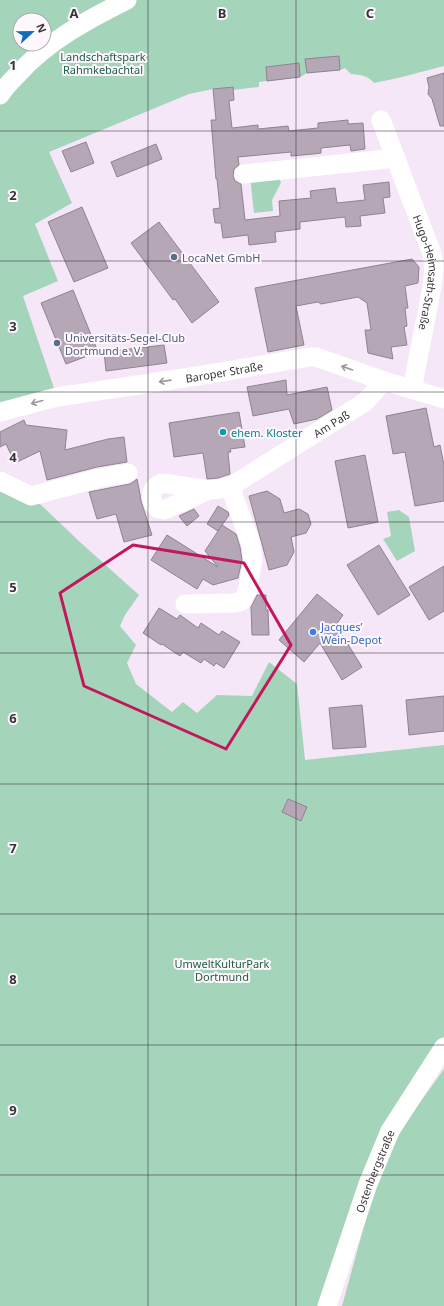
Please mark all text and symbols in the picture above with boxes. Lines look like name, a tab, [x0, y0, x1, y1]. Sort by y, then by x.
text: A	[70, 4, 79, 22]
text: B	[218, 4, 226, 22]
text: C	[366, 4, 374, 22]
north arrow	[12, 12, 52, 52]
text: N	[33, 21, 50, 35]
park label: Landschaftspark Rahmkebachtal	[60, 49, 146, 77]
text: 1	[9, 56, 17, 74]
text: 2	[9, 186, 17, 204]
street label: Hugo-Heimsath-Straße	[410, 212, 442, 331]
place label: LocaNet GmbH	[182, 250, 260, 265]
marker: LocaNet GmbH	[169, 252, 179, 262]
text: 3	[9, 317, 17, 335]
place label: Universitäts-Segel-Club Dortmund e. V.	[65, 330, 185, 358]
marker: Universitäts-Segel-Club Dortmund e. V.	[52, 338, 62, 348]
street label: Baroper Straße	[184, 358, 264, 385]
one-way arrow	[341, 364, 353, 372]
one-way arrow	[159, 377, 172, 385]
one-way arrow	[30, 398, 43, 406]
street label: Am Paß	[310, 406, 352, 440]
place label: ehem. Kloster	[231, 425, 303, 440]
marker: ehem. Kloster	[218, 427, 228, 437]
text: 4	[9, 448, 17, 466]
text: 5	[9, 578, 17, 596]
place label: Jacques’ Wein-Depot	[320, 619, 382, 647]
marker: Jacques’ Wein-Depot	[308, 627, 318, 637]
text: 6	[9, 709, 17, 727]
text: 7	[9, 839, 17, 857]
park label: UmweltKulturPark Dortmund	[175, 956, 270, 984]
text: 8	[9, 970, 17, 988]
text: 9	[9, 1101, 17, 1119]
street label: Ostenbergstraße	[351, 1127, 397, 1215]

